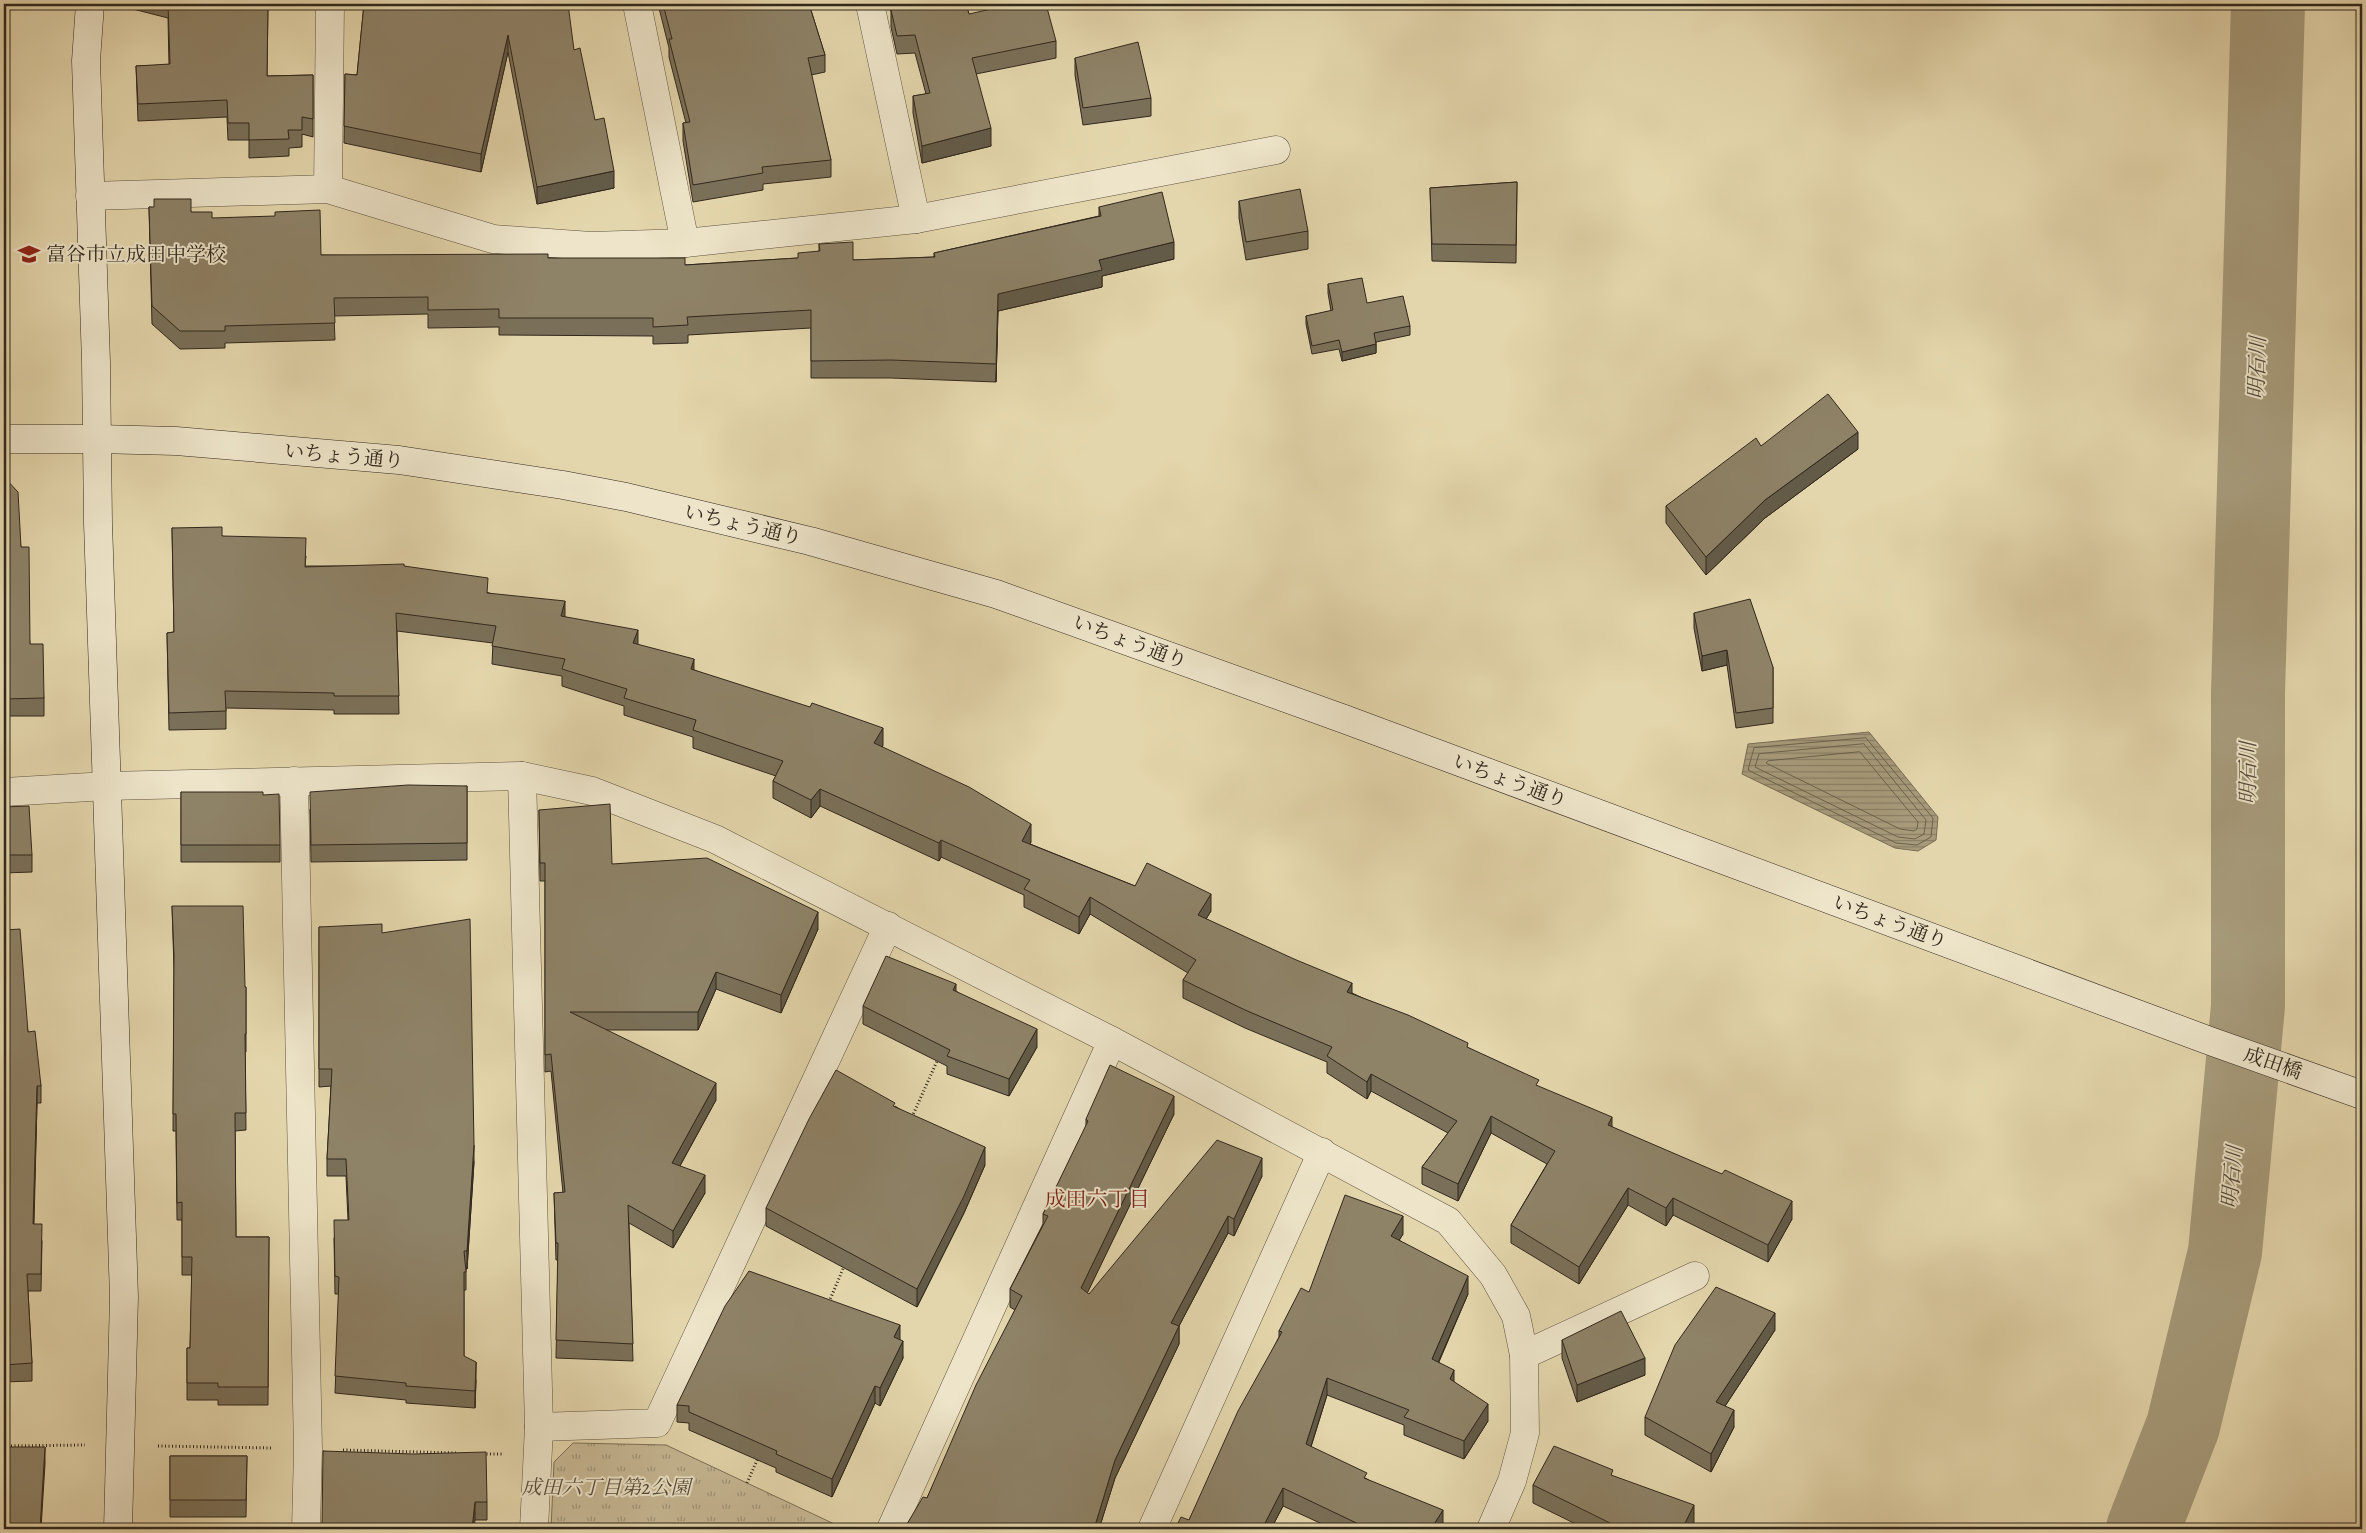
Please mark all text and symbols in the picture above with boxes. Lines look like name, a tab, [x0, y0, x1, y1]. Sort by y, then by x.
school or university icon: 富谷市立成田中学校	[16, 241, 42, 267]
place label: 富谷市立成田中学校	[46, 241, 226, 268]
water label: 明石川	[2242, 334, 2272, 400]
street label: いちょう通り	[283, 437, 405, 475]
street label: いちょう通り	[682, 498, 804, 552]
street label: いちょう通り	[1069, 609, 1191, 675]
water label: 明石川	[2234, 740, 2262, 805]
street label: いちょう通り	[1449, 748, 1571, 814]
street label: いちょう通り	[1829, 889, 1951, 955]
street label: 成田橋	[2240, 1040, 2306, 1086]
water label: 明石川	[2215, 1142, 2249, 1210]
district label: 成田六丁目	[1045, 1185, 1150, 1213]
park label: 成田六丁目第2公園	[521, 1474, 694, 1501]

